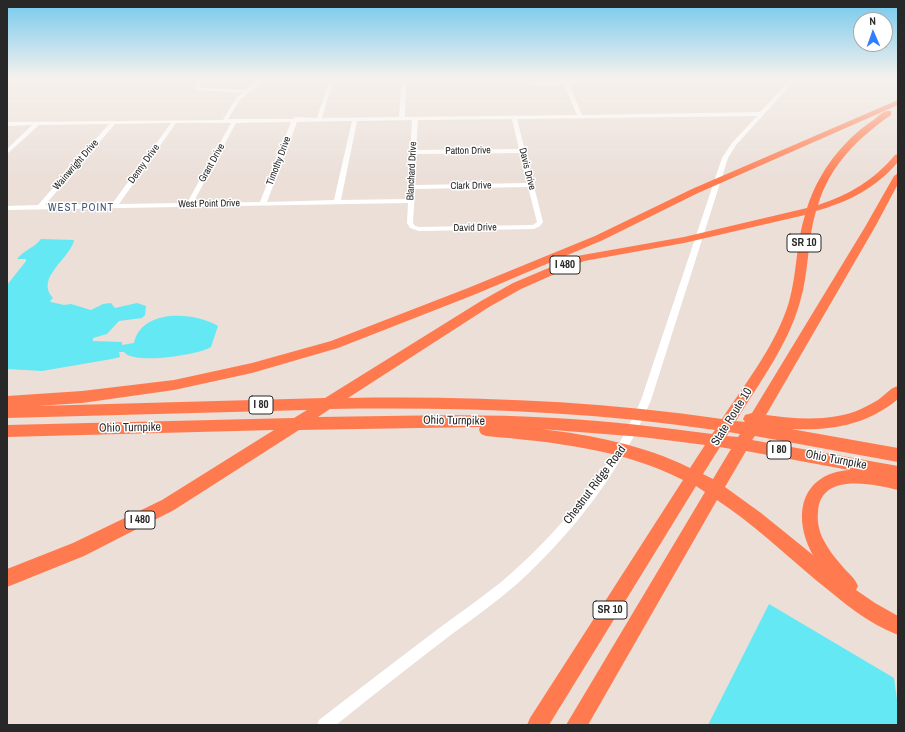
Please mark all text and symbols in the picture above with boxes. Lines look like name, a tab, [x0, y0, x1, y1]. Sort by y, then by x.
north arrow	[853, 12, 893, 52]
text: N	[869, 14, 876, 28]
street label: Timothy Drive	[264, 135, 294, 187]
street label: Wainwright Drive	[51, 137, 101, 193]
street label: Blanchard Drive	[404, 141, 420, 201]
street label: Denny Drive	[126, 142, 162, 186]
street label: Grant Drive	[196, 142, 228, 184]
street label: Patton Drive	[445, 145, 491, 157]
street label: Davis Drive	[516, 147, 538, 191]
street label: Clark Drive	[450, 180, 492, 192]
street label: West Point Drive	[178, 197, 240, 211]
district label: WEST POINT	[48, 201, 114, 215]
street label: David Drive	[453, 222, 497, 234]
road number: SR 10	[787, 234, 821, 252]
road number: I 480	[550, 256, 580, 274]
street label: State Route 10	[708, 385, 756, 449]
road number: I 80	[249, 396, 273, 414]
street label: Ohio Turnpike	[423, 413, 485, 429]
street label: Ohio Turnpike	[99, 420, 161, 436]
road number: I 80	[767, 441, 791, 459]
street label: Chestnut Ridge Road	[561, 443, 629, 527]
street label: Ohio Turnpike	[804, 447, 868, 473]
road number: I 480	[125, 511, 155, 529]
road number: SR 10	[593, 601, 627, 619]

